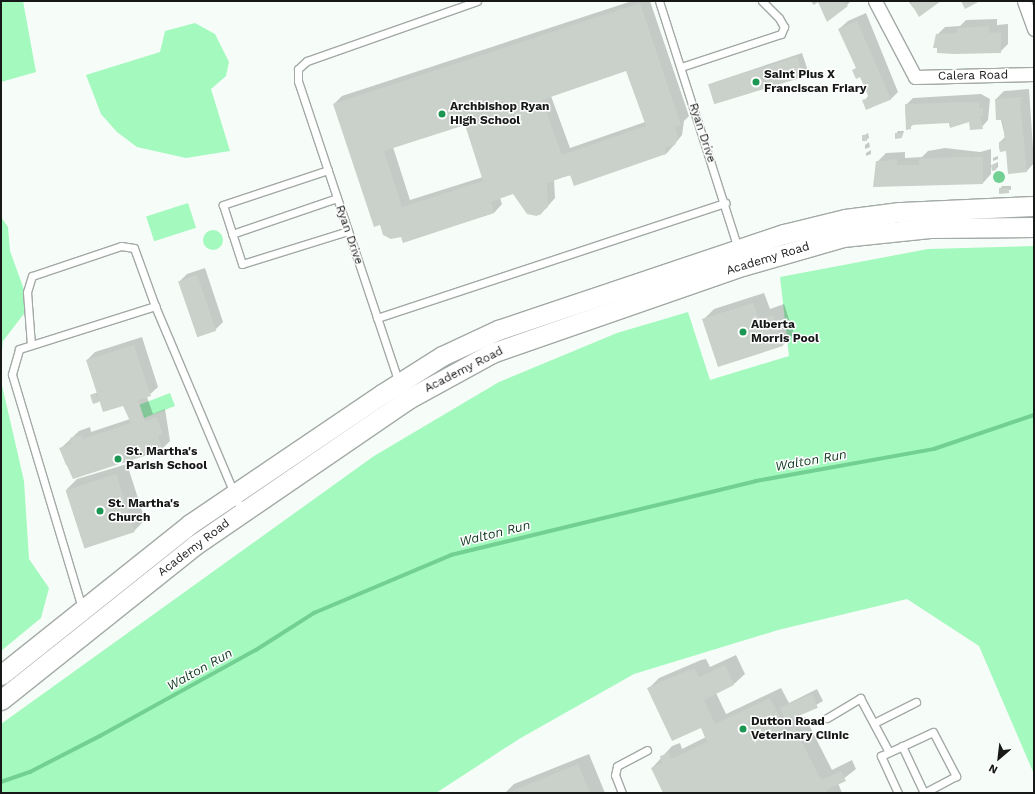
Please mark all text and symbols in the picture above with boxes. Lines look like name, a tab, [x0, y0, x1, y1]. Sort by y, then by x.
place label: Saint Pius X Franciscan Friary	[764, 68, 867, 96]
street label: Calera Road	[938, 68, 1008, 84]
marker: Saint Pius X Franciscan Friary	[751, 77, 761, 87]
place label: Archbishop Ryan High School	[450, 100, 550, 128]
street label: Ryan Drive	[686, 101, 718, 165]
marker: Archbishop Ryan High School	[437, 109, 447, 119]
street label: Ryan Drive	[332, 203, 366, 267]
street label: Academy Road	[724, 239, 812, 279]
place label: Alberta Morris Pool	[751, 318, 819, 346]
marker: Alberta Morris Pool	[738, 327, 748, 337]
street label: Academy Road	[422, 344, 506, 396]
place label: St. Martha's Parish School	[126, 445, 207, 473]
water label: Walton Run	[774, 447, 848, 475]
marker: St. Martha's Parish School	[113, 454, 123, 464]
place label: St. Martha's Church	[108, 497, 179, 525]
marker: St. Martha's Church	[95, 506, 105, 516]
street label: Academy Road	[155, 516, 233, 580]
water label: Walton Run	[458, 518, 532, 550]
water label: Walton Run	[165, 646, 235, 694]
place label: Dutton Road Veterinary Clinic	[751, 715, 849, 743]
marker: Dutton Road Veterinary Clinic	[738, 724, 748, 734]
north arrow	[979, 738, 1019, 778]
text: N	[986, 761, 1000, 777]

